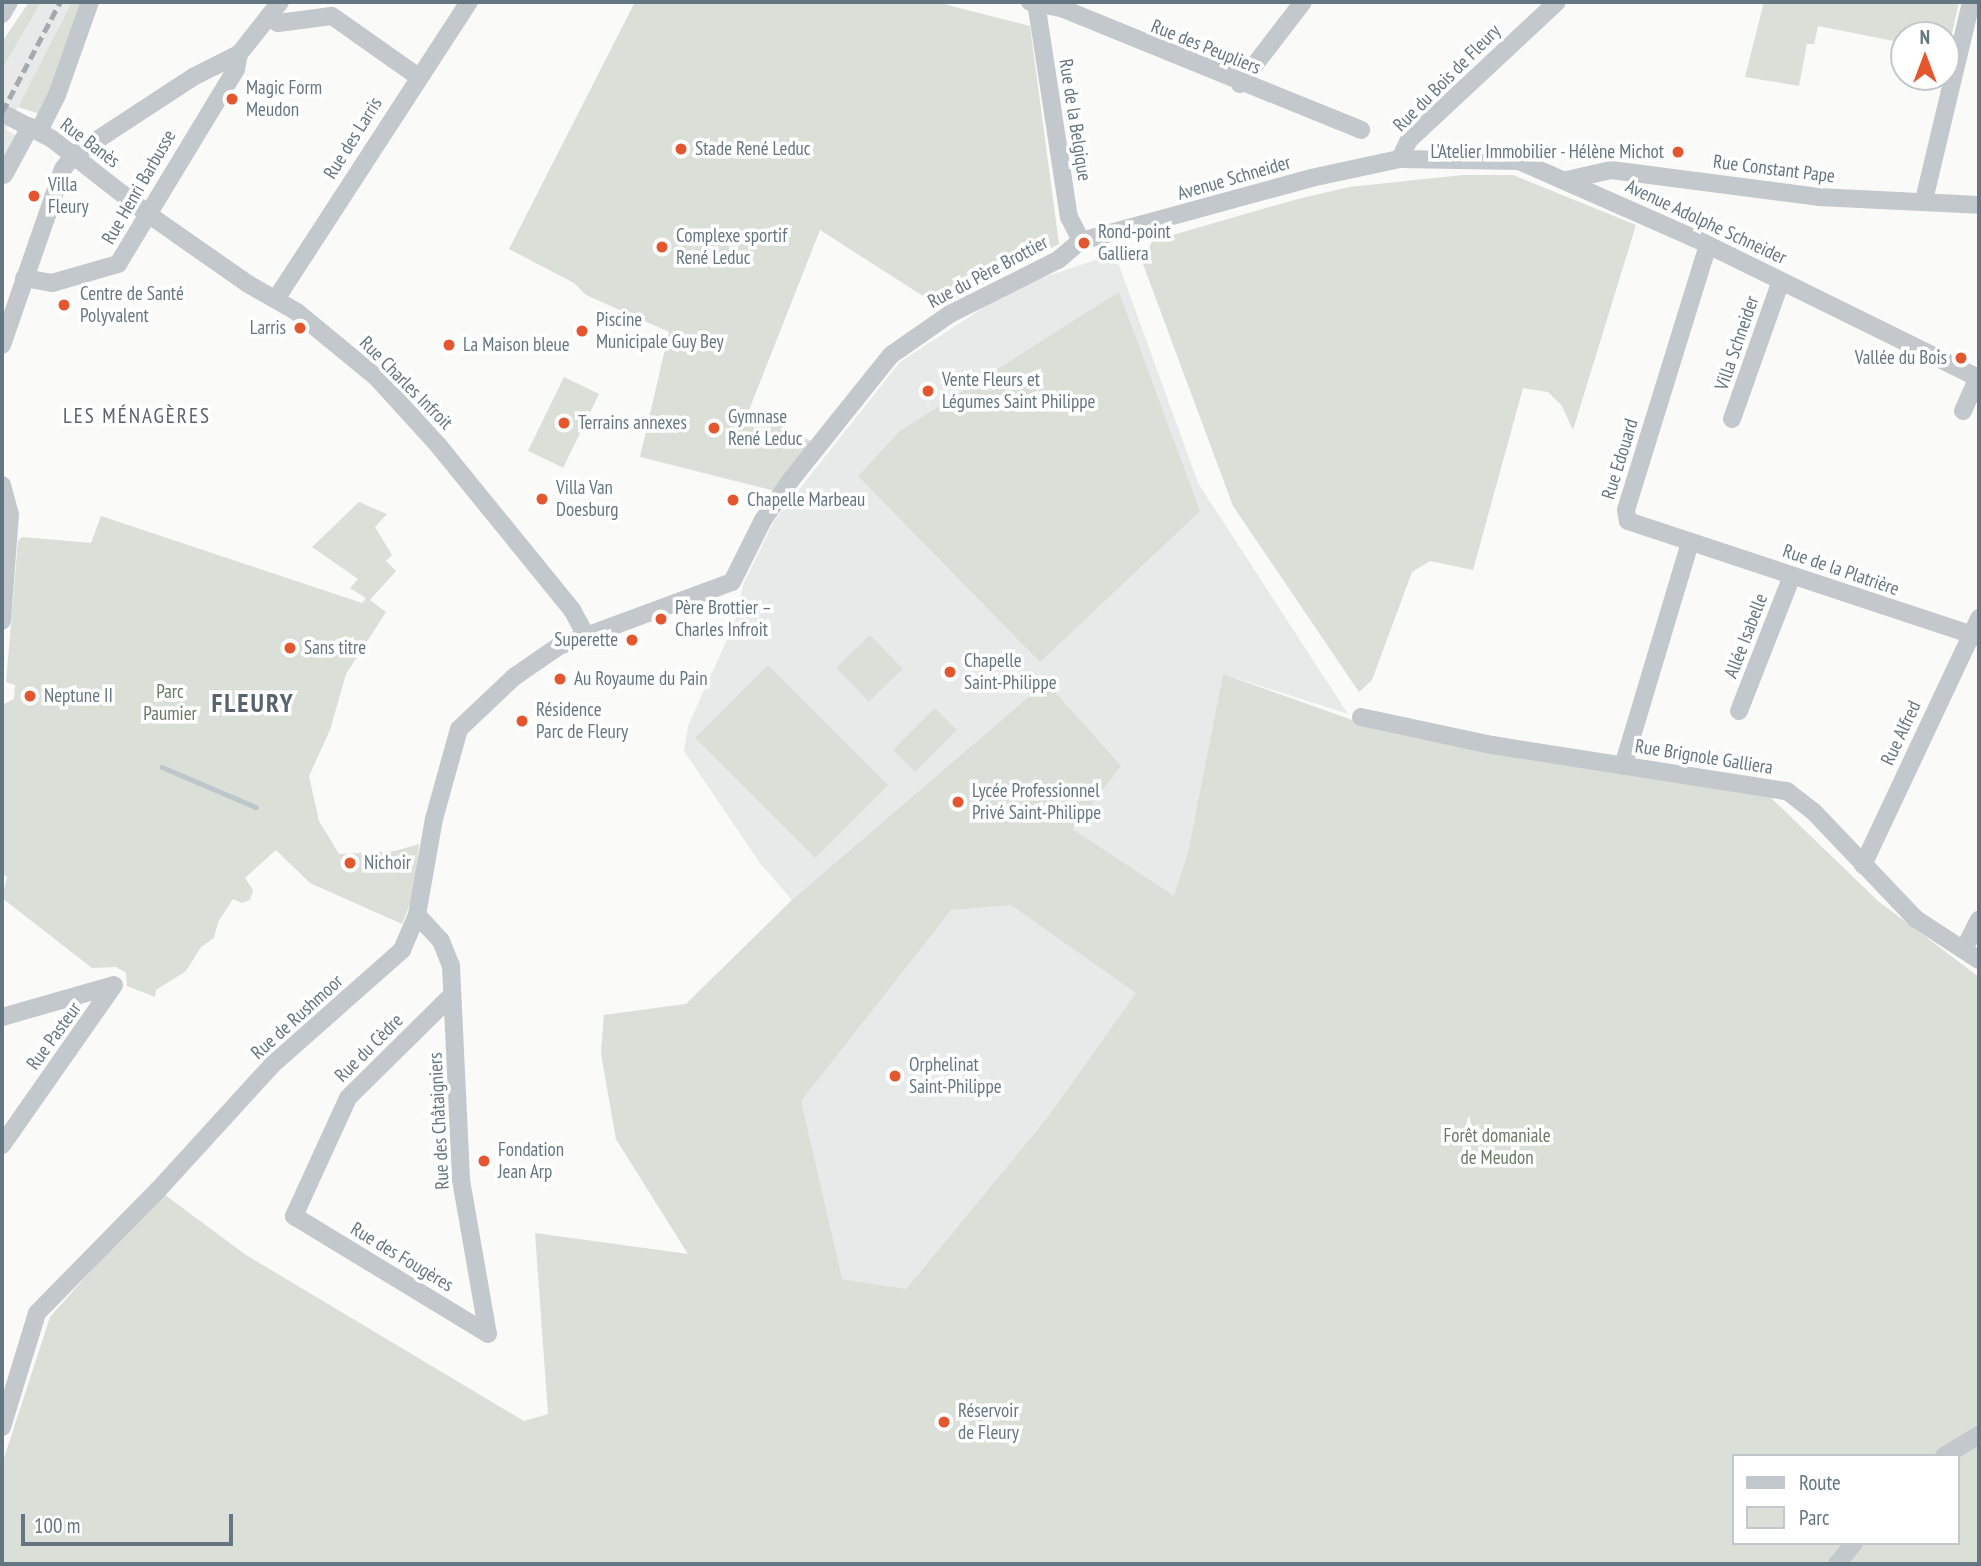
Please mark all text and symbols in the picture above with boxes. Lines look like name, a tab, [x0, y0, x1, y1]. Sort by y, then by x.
street label: Rue des Peupliers	[1148, 15, 1264, 79]
street label: Rue du Bois de Fleury	[1389, 20, 1505, 136]
north arrow	[1890, 21, 1960, 91]
text: N	[1920, 25, 1930, 49]
street label: Rue de la Belgique	[1054, 57, 1096, 183]
place label: Magic Form Meudon	[246, 77, 322, 121]
marker: Magic Form Meudon	[224, 91, 240, 107]
street label: Rue des Larris	[319, 93, 387, 183]
street label: Rue Banès	[56, 113, 124, 173]
street label: Rue Henri Barbusse	[97, 126, 181, 248]
place label: Stade René Leduc	[695, 138, 811, 160]
marker: Stade René Leduc	[673, 141, 689, 157]
place label: L'Atelier Immobilier - Hélène Michot	[1429, 141, 1664, 163]
marker: L'Atelier Immobilier - Hélène Michot	[1670, 144, 1686, 160]
street label: Rue Constant Pape	[1712, 150, 1836, 188]
street label: Avenue Schneider	[1175, 151, 1293, 205]
place label: Villa Fleury	[48, 174, 89, 218]
street label: Avenue Adolphe Schneider	[1622, 175, 1790, 269]
marker: Villa Fleury	[26, 188, 42, 204]
place label: Rond-point Galliera	[1098, 221, 1171, 265]
place label: Complexe sportif René Leduc	[676, 225, 787, 269]
street label: Rue du Père Brottier	[924, 231, 1052, 313]
marker: Rond-point Galliera	[1076, 235, 1092, 251]
marker: Complexe sportif René Leduc	[654, 239, 670, 255]
place label: Centre de Santé Polyvalent	[80, 283, 184, 327]
street label: Villa Schneider	[1710, 293, 1764, 393]
marker: Centre de Santé Polyvalent	[54, 295, 74, 315]
place label: Piscine Municipale Guy Bey	[596, 309, 724, 353]
place label: Larris	[250, 317, 286, 339]
marker: Larris	[292, 320, 308, 336]
marker: Piscine Municipale Guy Bey	[574, 323, 590, 339]
street label: Rue Charles Infroit	[355, 332, 457, 434]
place label: La Maison bleue	[463, 334, 570, 356]
marker: La Maison bleue	[441, 337, 457, 353]
place label: Vallée du Bois	[1855, 347, 1947, 369]
marker: Vallée du Bois	[1953, 350, 1969, 366]
place label: Vente Fleurs et Légumes Saint Philippe	[942, 369, 1095, 413]
marker: Vente Fleurs et Légumes Saint Philippe	[920, 383, 936, 399]
district label: LES MÉNAGÈRES	[65, 403, 209, 429]
place label: Gymnase René Leduc	[728, 406, 803, 450]
place label: Terrains annexes	[578, 412, 687, 434]
marker: Terrains annexes	[556, 415, 572, 431]
street label: Rue Edouard	[1597, 416, 1643, 502]
marker: Gymnase René Leduc	[706, 420, 722, 436]
place label: Villa Van Doesburg	[556, 477, 618, 521]
place label: Chapelle Marbeau	[747, 489, 865, 511]
marker: Villa Van Doesburg	[534, 491, 550, 507]
marker: Chapelle Marbeau	[725, 492, 741, 508]
street label: Rue de la Platrière	[1780, 539, 1902, 601]
street label: Allée Isabelle	[1719, 591, 1773, 681]
place label: Père Brottier – Charles Infroit	[675, 597, 772, 641]
marker: Père Brottier – Charles Infroit	[653, 611, 669, 627]
place label: Superette	[554, 629, 618, 651]
marker: Superette	[624, 632, 640, 648]
place label: Sans titre	[304, 637, 366, 659]
marker: Sans titre	[282, 640, 298, 656]
place label: Chapelle Saint-Philippe	[964, 650, 1056, 694]
marker: Chapelle Saint-Philippe	[942, 664, 958, 680]
place label: Au Royaume du Pain	[574, 668, 708, 690]
marker: Au Royaume du Pain	[552, 671, 568, 687]
park label: Parc Paumier	[143, 681, 197, 725]
place label: Neptune II	[44, 685, 113, 707]
district label: FLEURY	[212, 687, 294, 719]
marker: Neptune II	[22, 688, 38, 704]
street label: Rue Alfred	[1876, 697, 1926, 769]
place label: Résidence Parc de Fleury	[536, 699, 628, 743]
marker: Résidence Parc de Fleury	[514, 713, 530, 729]
street label: Rue Brignole Galliera	[1633, 735, 1775, 779]
place label: Lycée Professionnel Privé Saint-Philippe	[972, 780, 1101, 824]
marker: Lycée Professionnel Privé Saint-Philippe	[950, 794, 966, 810]
place label: Nichoir	[364, 852, 411, 874]
marker: Nichoir	[342, 855, 358, 871]
street label: Rue de Rushmoor	[246, 970, 348, 1064]
street label: Rue Pasteur	[22, 998, 86, 1074]
street label: Rue du Cèdre	[330, 1009, 408, 1087]
street label: Rue des Châtaigniers	[424, 1052, 454, 1190]
place label: Orphelinat Saint-Philippe	[909, 1054, 1001, 1098]
marker: Orphelinat Saint-Philippe	[887, 1068, 903, 1084]
park label: Forêt domaniale de Meudon	[1443, 1125, 1551, 1169]
place label: Fondation Jean Arp	[498, 1139, 564, 1183]
marker: Fondation Jean Arp	[476, 1153, 492, 1169]
street label: Rue des Fougères	[347, 1217, 457, 1297]
place label: Réservoir de Fleury	[958, 1400, 1019, 1444]
marker: Réservoir de Fleury	[936, 1414, 952, 1430]
legend	[1732, 1454, 1960, 1545]
text: Route	[1799, 1469, 1841, 1496]
scale bar	[24, 1500, 236, 1544]
text: Parc	[1799, 1504, 1830, 1531]
text: 100 m	[34, 1512, 80, 1539]

